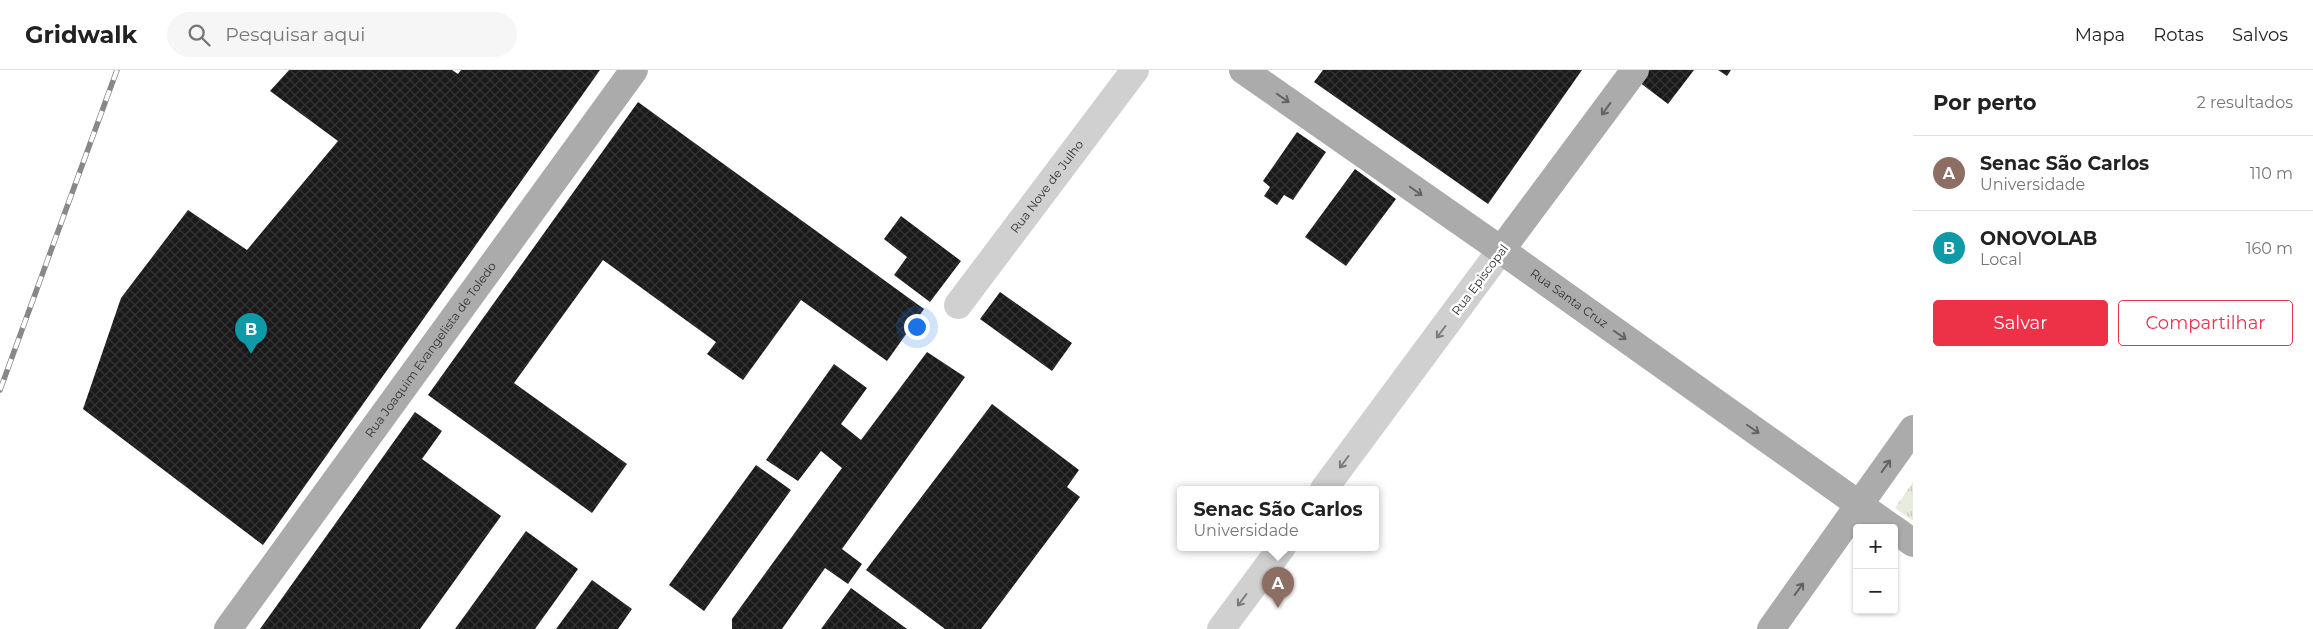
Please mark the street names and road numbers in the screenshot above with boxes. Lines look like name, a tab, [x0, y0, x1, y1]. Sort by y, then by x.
street label: Rua Nove de Julho	[1007, 137, 1086, 236]
street label: Rua Episcopal	[1448, 241, 1511, 318]
street label: Rua Joaquim Evangelista de Toledo	[362, 259, 499, 440]
street label: Rua Santa Cruz	[1527, 265, 1611, 331]

